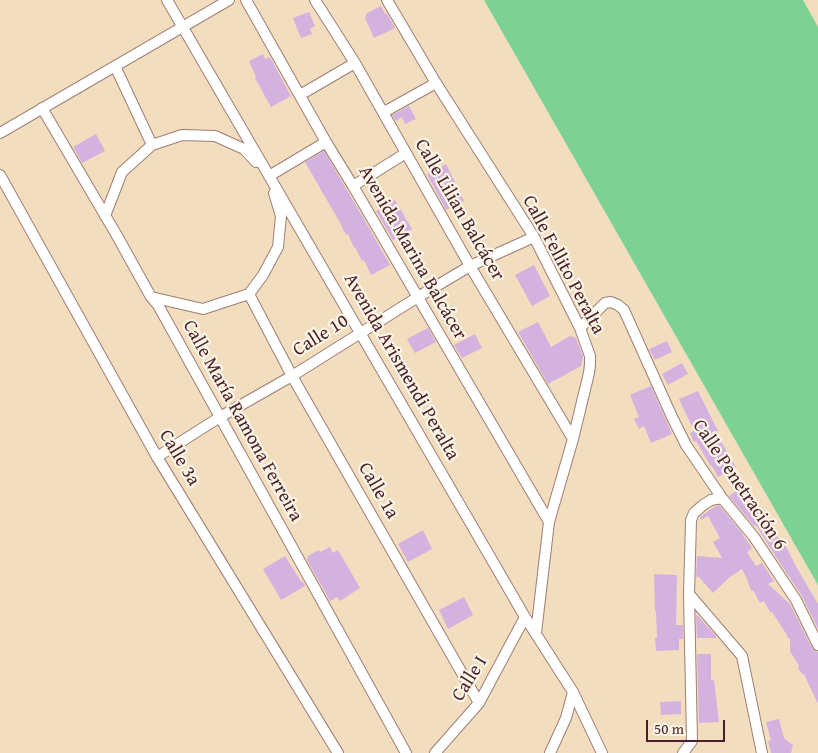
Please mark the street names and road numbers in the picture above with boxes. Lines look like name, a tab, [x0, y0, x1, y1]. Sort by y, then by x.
street label: Calle Lilian Balcácer	[409, 135, 509, 285]
street label: Avenida Marina Balcácer	[353, 162, 471, 344]
street label: Calle Fellito Peralta	[517, 192, 609, 338]
street label: Avenida Arismendi Peralta	[338, 270, 464, 464]
street label: Calle 10	[289, 310, 353, 362]
street label: Calle María Ramona Ferreira	[177, 316, 307, 526]
street label: Calle Penetración 6	[687, 415, 791, 555]
street label: Calle 3a	[153, 426, 205, 490]
street label: Calle 1a	[353, 459, 403, 523]
street label: Calle I	[447, 652, 493, 706]

